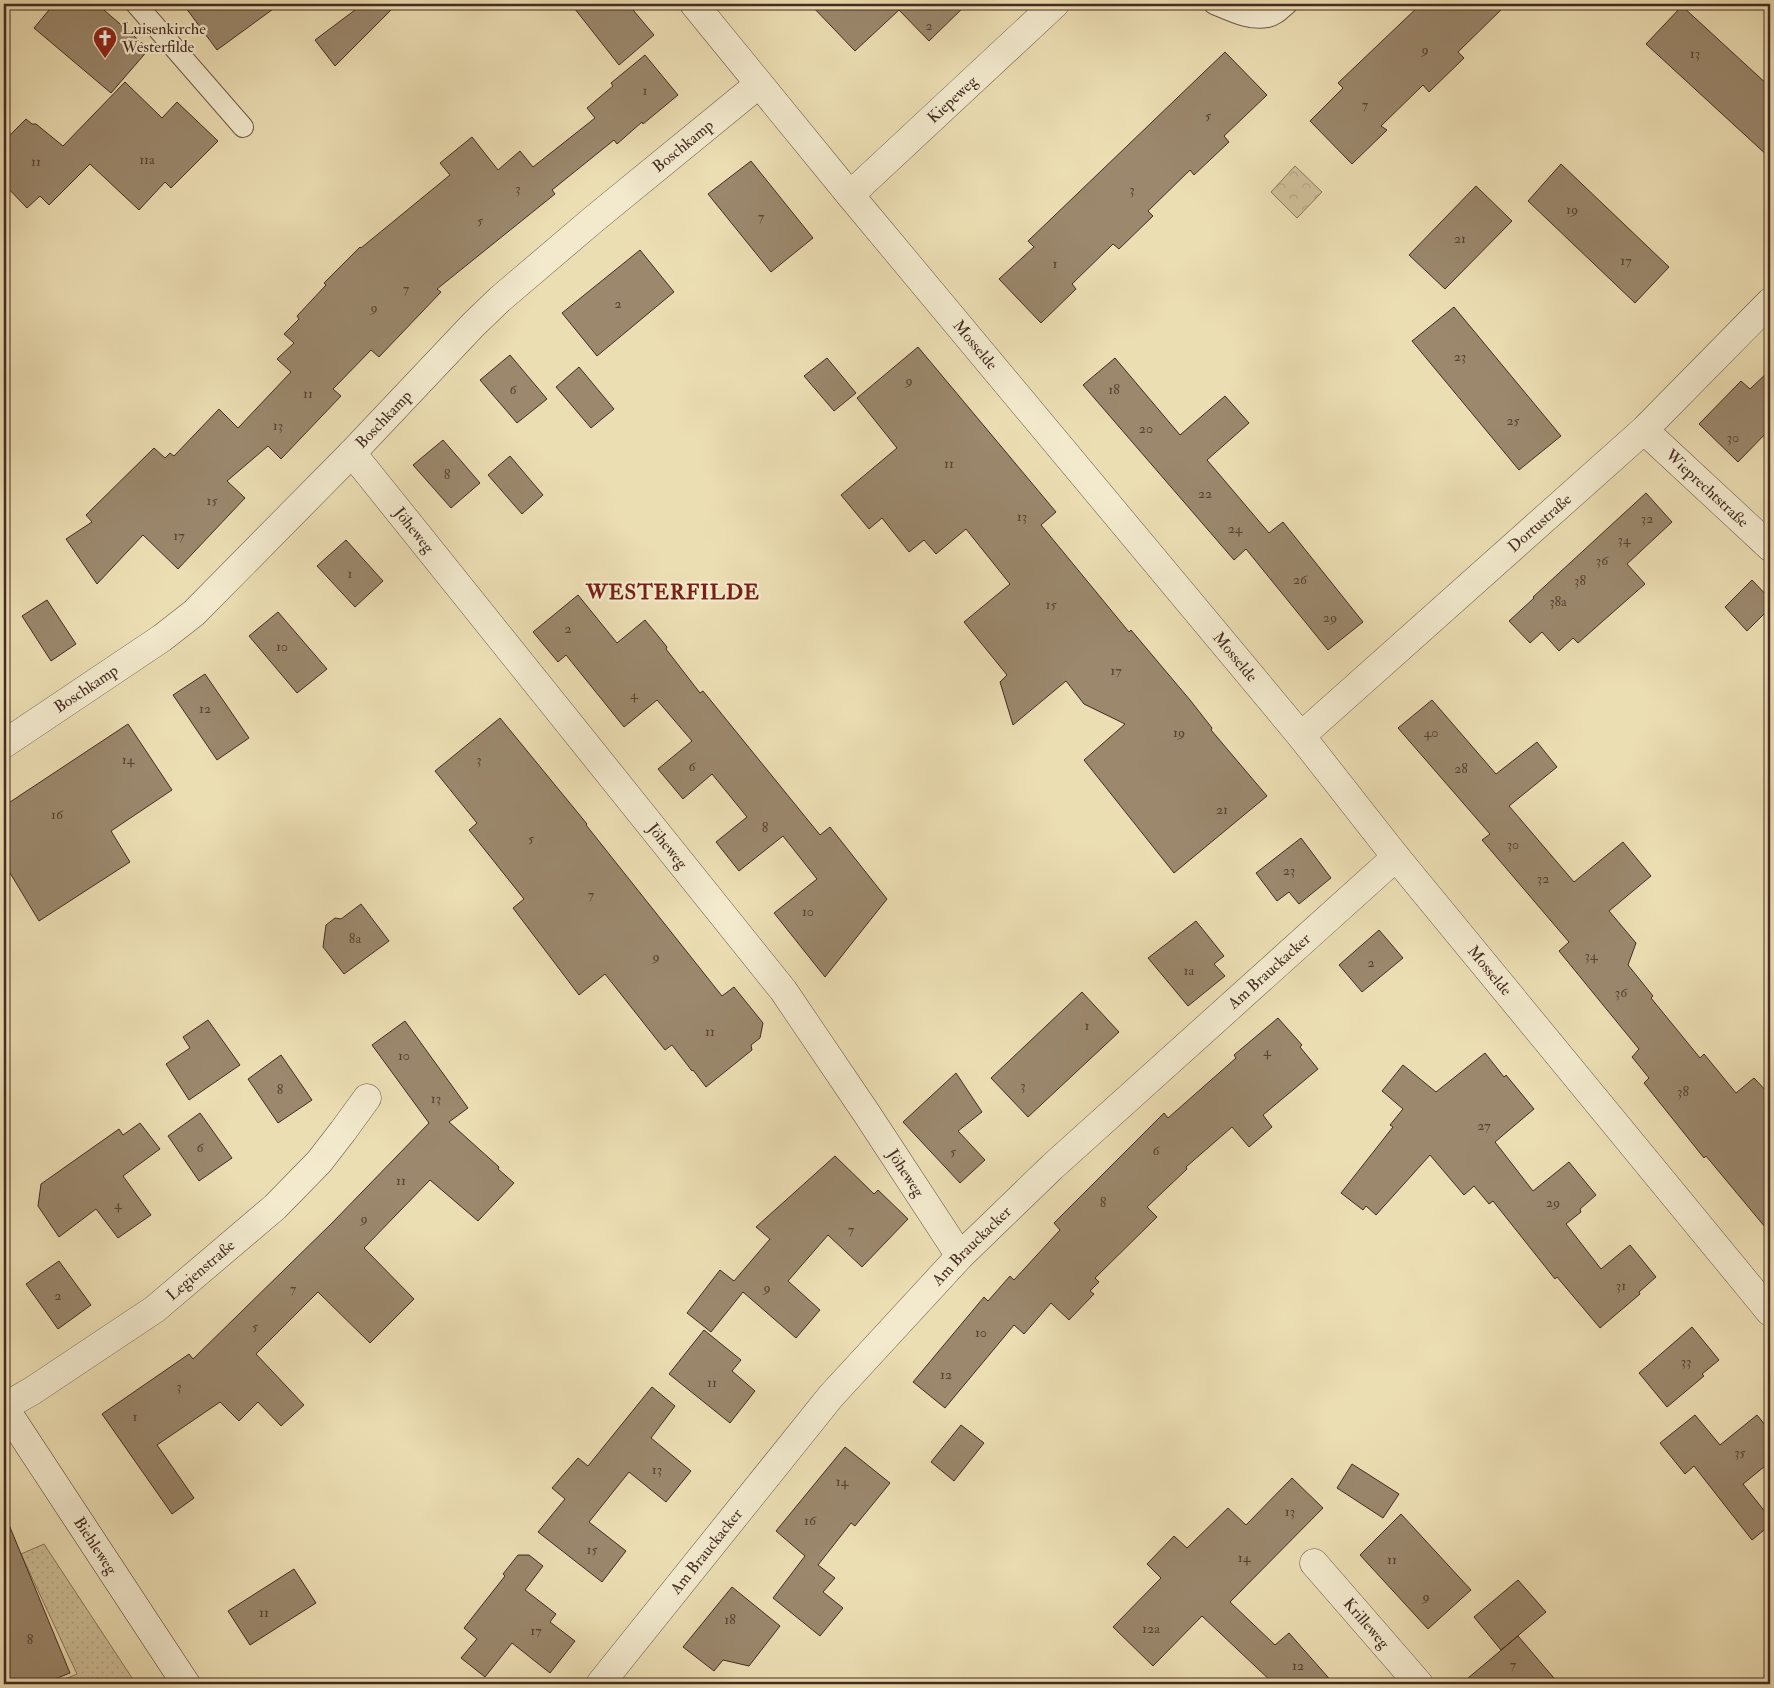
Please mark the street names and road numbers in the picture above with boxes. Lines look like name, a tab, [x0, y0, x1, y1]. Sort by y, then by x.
street label: Kiepeweg	[923, 71, 982, 128]
street label: Boschkamp	[649, 115, 718, 177]
street label: Mosselde	[948, 316, 1002, 374]
street label: Boschkamp	[351, 386, 417, 453]
street label: Wieprechtstraße	[1661, 444, 1753, 532]
street label: Dortustraße	[1504, 489, 1576, 557]
street label: Jöheweg	[388, 502, 439, 558]
street label: Mosselde	[1208, 628, 1262, 686]
street label: Boschkamp	[50, 660, 123, 718]
street label: Jöheweg	[642, 818, 693, 874]
street label: Am Brauckacker	[1223, 929, 1315, 1014]
street label: Mosselde	[1463, 942, 1516, 1000]
street label: Jöheweg	[881, 1145, 929, 1202]
street label: Am Brauckacker	[927, 1202, 1016, 1291]
street label: Legienstraße	[162, 1235, 239, 1305]
street label: Am Brauckacker	[665, 1504, 747, 1599]
street label: Biehleweg	[69, 1513, 122, 1579]
street label: Krilleweg	[1339, 1594, 1395, 1654]

